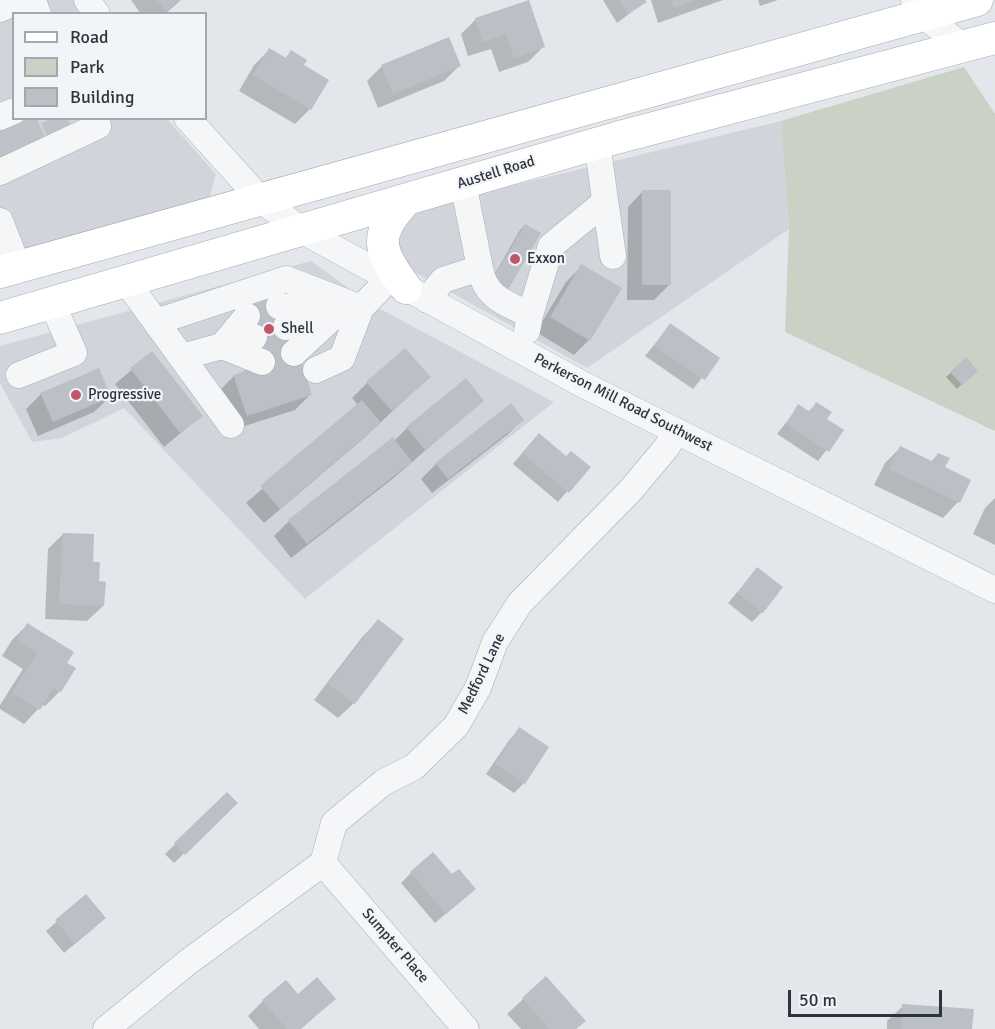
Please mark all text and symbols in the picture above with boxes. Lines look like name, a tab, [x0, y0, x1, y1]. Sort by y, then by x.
legend	[12, 12, 207, 120]
text: Road	[70, 26, 109, 48]
text: Park	[70, 56, 105, 78]
text: Building	[70, 86, 134, 108]
street label: Austell Road	[455, 153, 537, 193]
place label: Exxon	[527, 250, 565, 268]
marker: Exxon	[508, 252, 522, 266]
place label: Shell	[281, 320, 314, 338]
marker: Shell	[262, 322, 276, 336]
street label: Perkerson Mill Road Southwest	[531, 350, 715, 456]
place label: Progressive	[88, 386, 161, 404]
marker: Progressive	[69, 388, 83, 402]
street label: Medford Lane	[455, 631, 509, 717]
street label: Sumpter Place	[358, 905, 432, 987]
scale bar	[791, 978, 946, 1016]
text: 50 m	[799, 989, 837, 1011]

